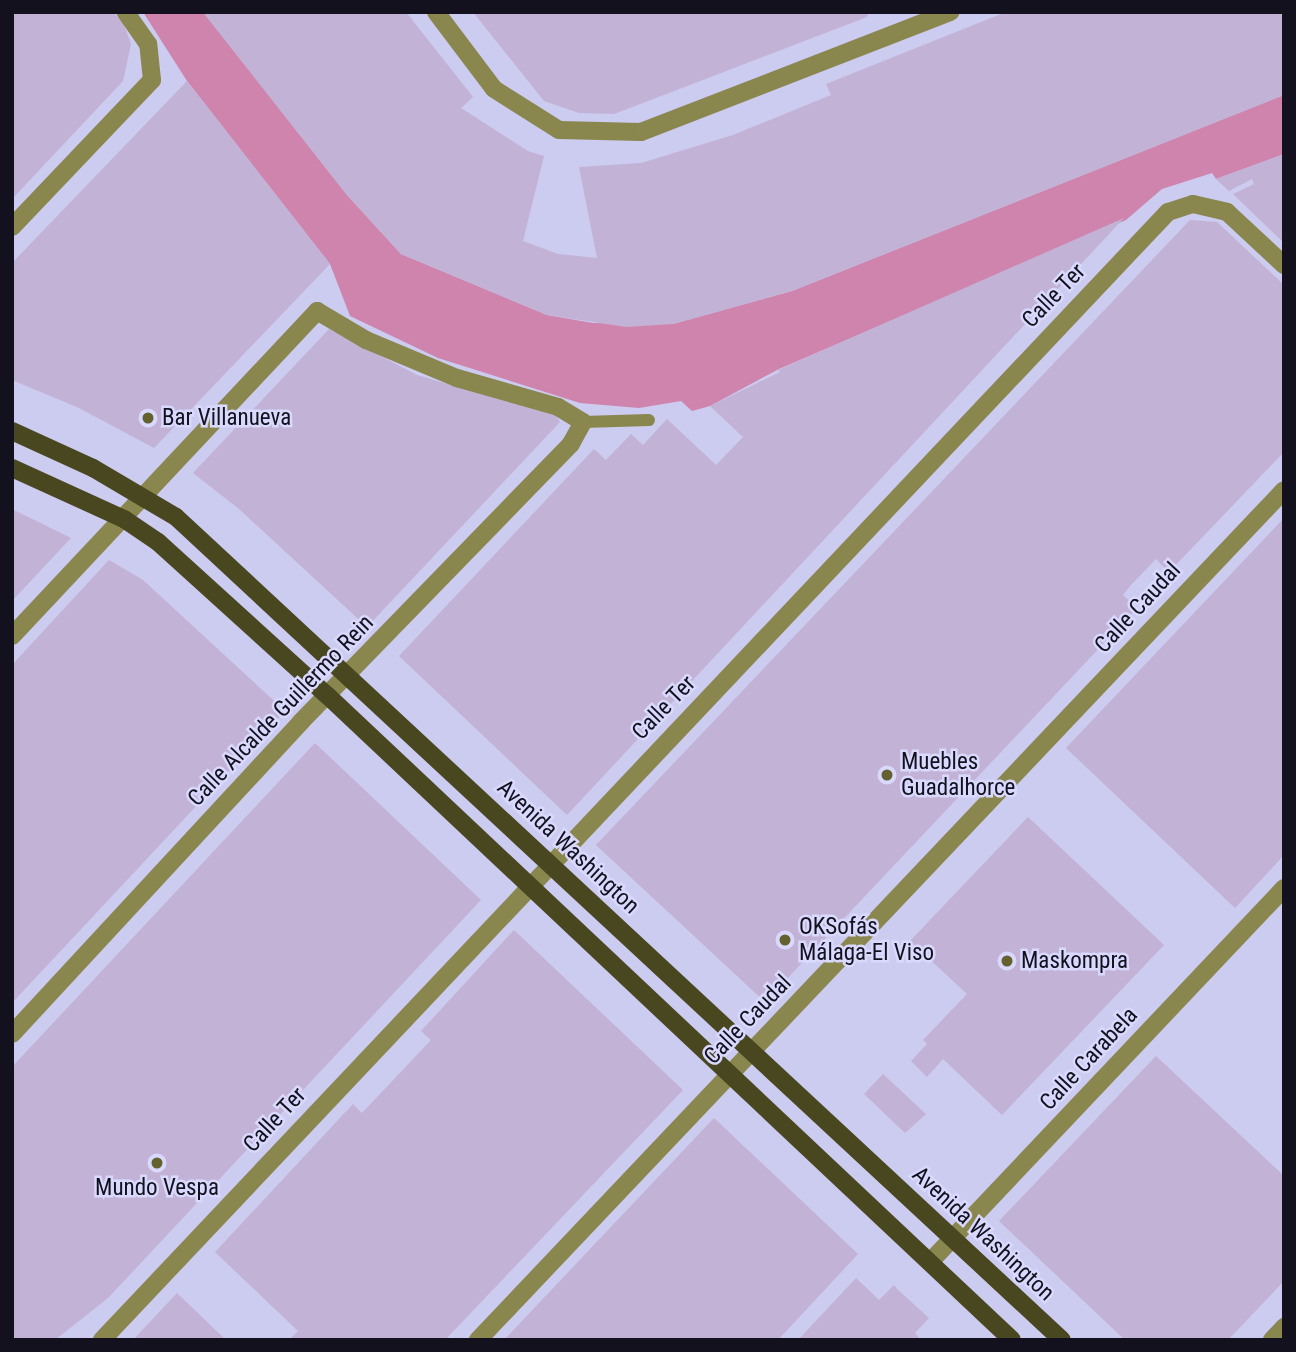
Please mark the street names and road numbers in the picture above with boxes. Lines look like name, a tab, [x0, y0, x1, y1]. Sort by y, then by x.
street label: Calle Ter	[1017, 258, 1091, 334]
street label: Calle Caudal	[1089, 557, 1187, 659]
street label: Calle Alcalde Guillermo Rein	[182, 610, 380, 812]
street label: Calle Ter	[627, 670, 701, 746]
street label: Avenida Washington	[491, 774, 645, 920]
street label: Calle Caudal	[699, 970, 797, 1070]
street label: Calle Carabela	[1034, 1002, 1144, 1116]
street label: Calle Ter	[238, 1082, 312, 1158]
street label: Avenida Washington	[906, 1161, 1060, 1307]

